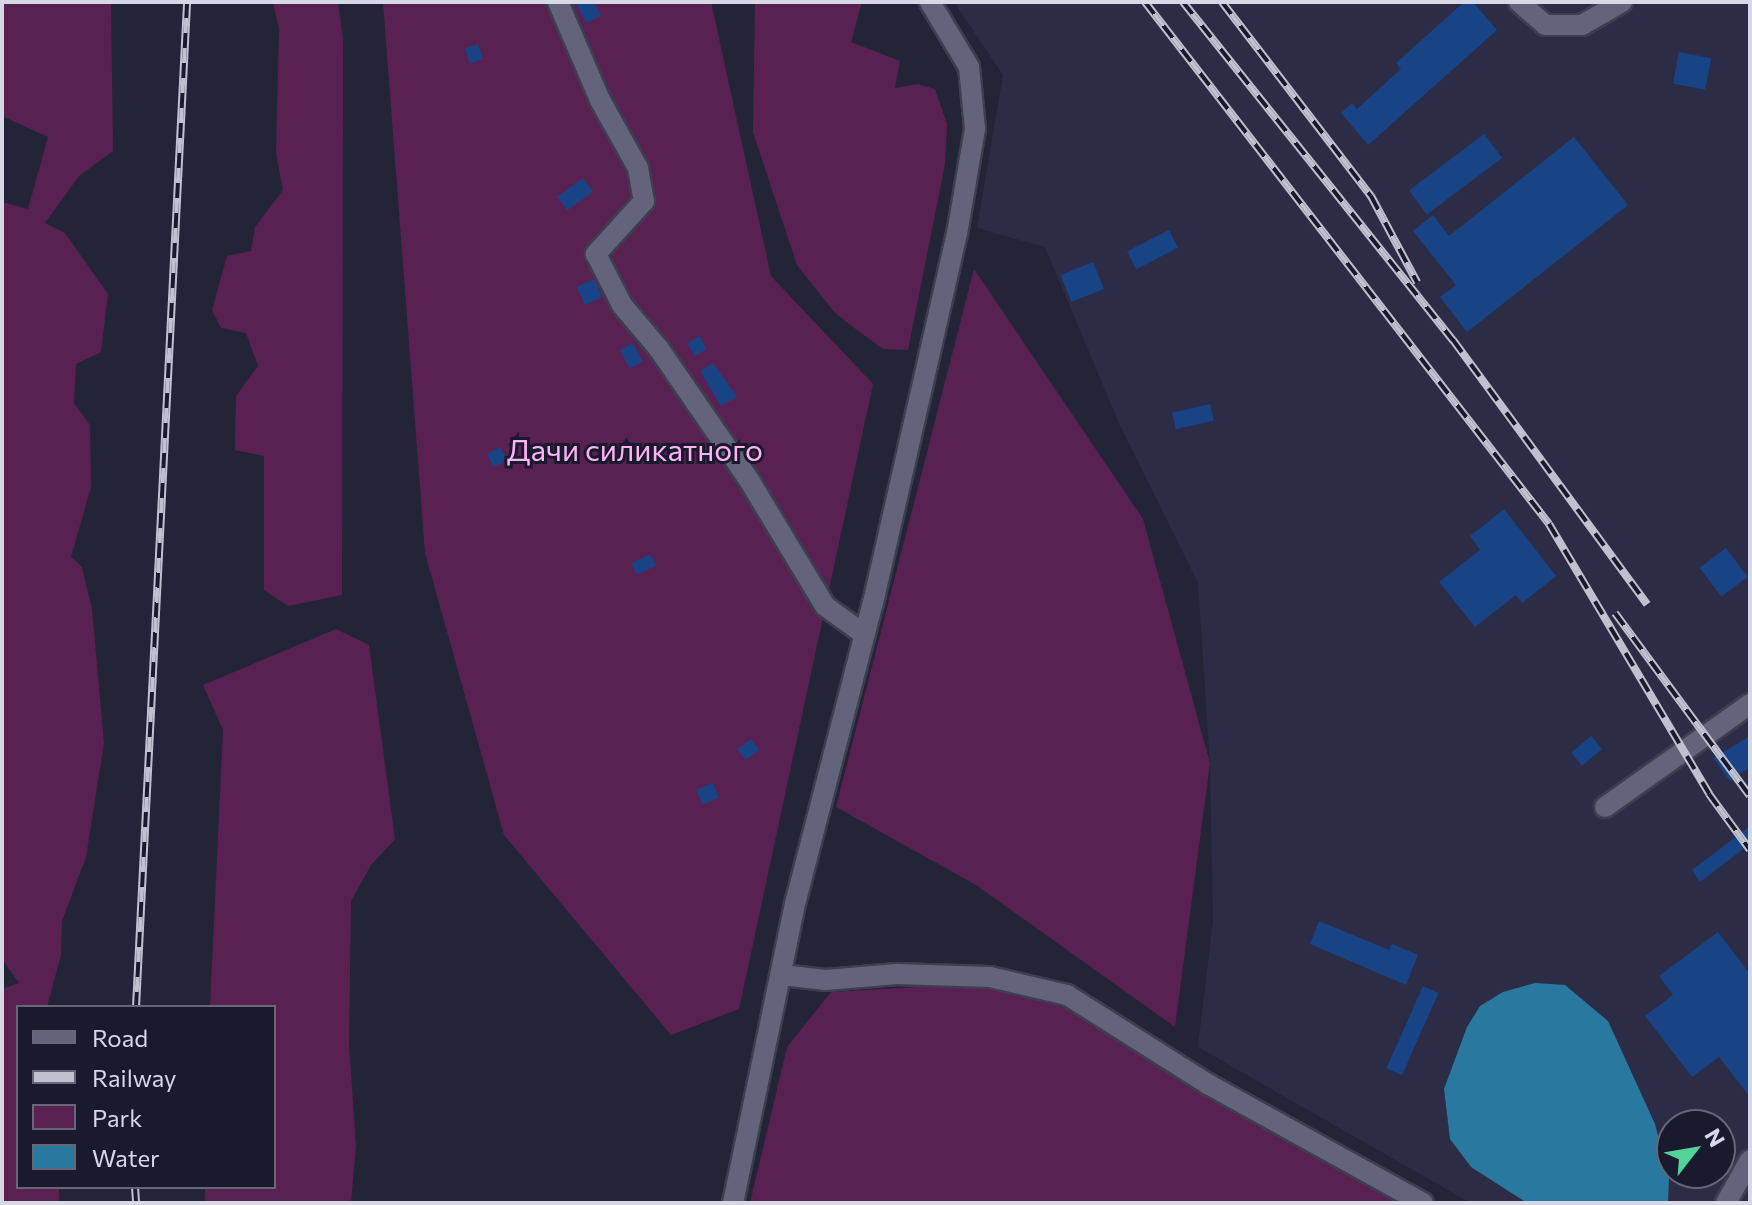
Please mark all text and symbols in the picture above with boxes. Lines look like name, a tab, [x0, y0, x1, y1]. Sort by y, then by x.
park label: Дачи силикатного	[507, 431, 763, 467]
legend	[16, 1005, 276, 1189]
text: Road	[92, 1023, 148, 1052]
text: Railway	[92, 1063, 177, 1092]
text: Park	[92, 1103, 142, 1132]
north arrow	[1656, 1109, 1736, 1189]
text: N	[1699, 1123, 1731, 1151]
text: Water	[92, 1143, 160, 1172]

